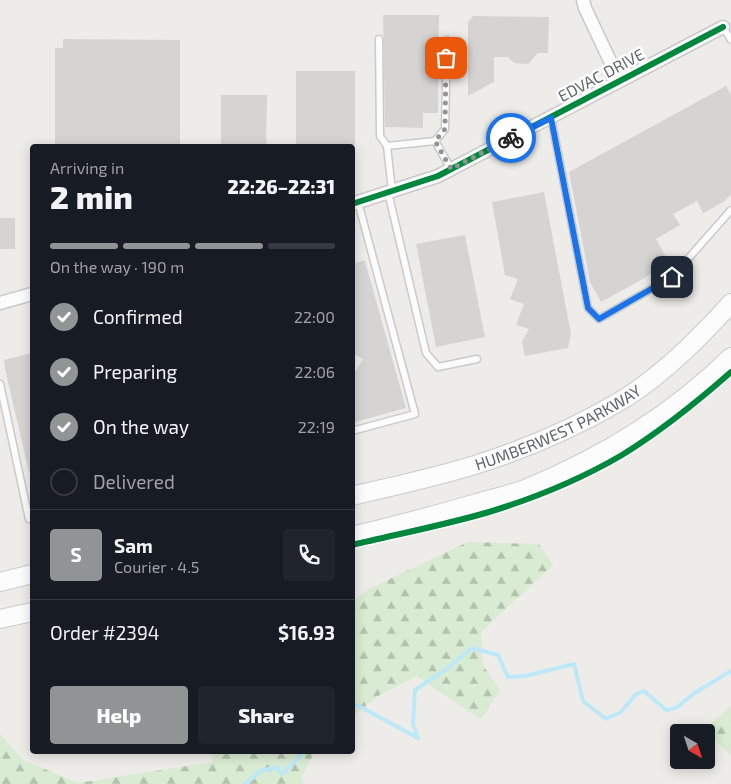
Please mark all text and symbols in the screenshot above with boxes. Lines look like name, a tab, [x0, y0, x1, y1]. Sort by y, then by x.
pin	[425, 37, 467, 79]
icon: bag	[432, 44, 460, 72]
street label: EDVAC DRIVE	[555, 44, 647, 105]
courier	[486, 113, 536, 163]
icon: bike	[497, 124, 525, 152]
text: Arriving in	[50, 158, 124, 177]
text: 22:26–22:31	[227, 175, 335, 198]
text: 2 min	[50, 177, 133, 215]
pin	[651, 256, 693, 298]
text: On the way · 190 m	[50, 257, 184, 276]
icon: home	[658, 263, 686, 291]
icon: check	[50, 303, 78, 331]
text: Confirmed	[93, 305, 183, 328]
text: 22:00	[294, 307, 335, 326]
icon: check	[50, 358, 78, 386]
text: Preparing	[93, 360, 177, 383]
text: 22:06	[294, 362, 335, 381]
street label: HUMBERWEST PARKWAY	[472, 380, 644, 473]
icon: check	[50, 413, 78, 441]
text: On the way	[93, 415, 189, 438]
text: 22:19	[298, 417, 335, 436]
text: Delivered	[93, 470, 175, 493]
button: phone	[283, 529, 335, 581]
text: Sam	[114, 534, 153, 557]
text: S	[70, 543, 82, 566]
text: Courier · 4.5	[114, 557, 199, 576]
text: Order #2394	[50, 621, 159, 644]
text: $16.93	[278, 621, 335, 644]
button: Help	[50, 686, 188, 744]
button: Share	[198, 686, 335, 744]
north arrow	[670, 724, 715, 769]
map controls	[670, 724, 715, 769]

